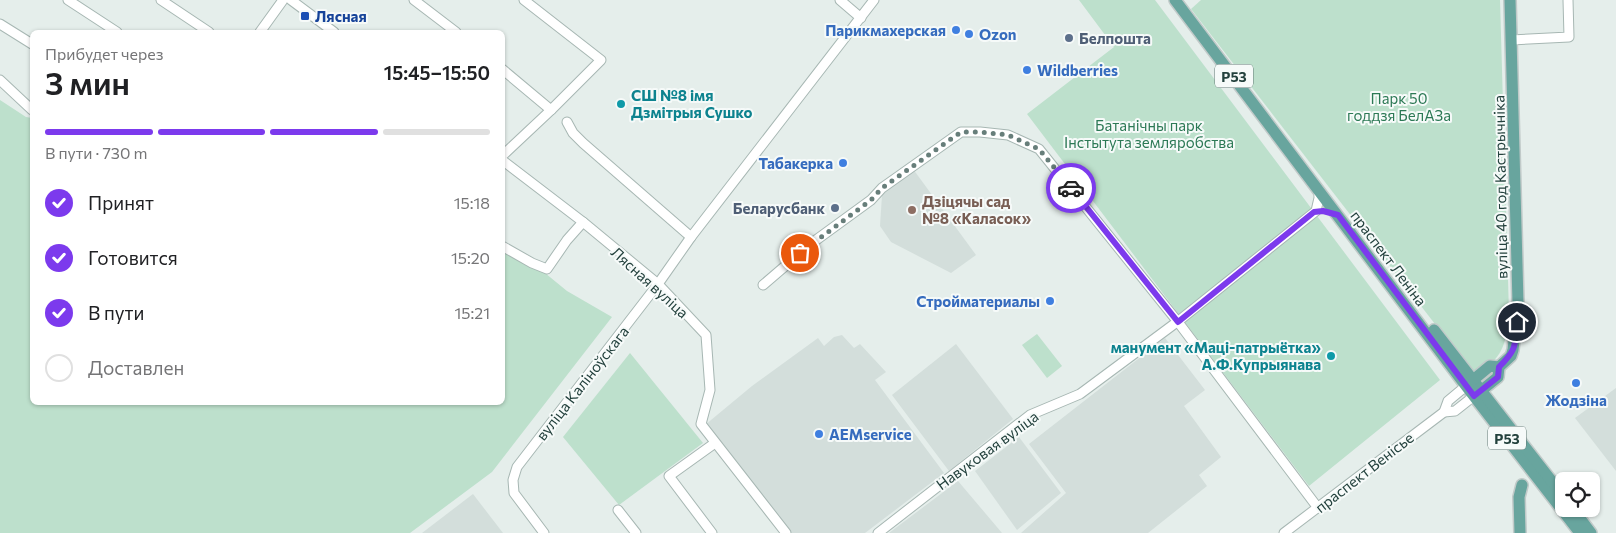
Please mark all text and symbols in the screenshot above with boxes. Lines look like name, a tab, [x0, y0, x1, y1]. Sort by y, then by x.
place label: Лясная	[315, 7, 367, 25]
marker: Лясная	[299, 10, 311, 22]
place label: Парикмахерская	[825, 21, 946, 39]
marker: Парикмахерская	[950, 24, 962, 36]
place label: Ozon	[979, 25, 1017, 43]
marker: Ozon	[963, 28, 975, 40]
place label: Белпошта	[1079, 29, 1151, 47]
marker: Белпошта	[1063, 32, 1075, 44]
text: Прибудет через	[45, 44, 164, 63]
text: 15:45–15:50	[384, 61, 490, 84]
place label: Wildberries	[1037, 61, 1118, 79]
text: 3 мин	[45, 62, 130, 102]
marker: Wildberries	[1021, 64, 1033, 76]
road number: Р53	[1215, 64, 1253, 88]
place label: СШ №8 імя Дзмітрыя Сушко	[631, 86, 753, 121]
park label: Парк 50 годдзя БелАЗа	[1347, 89, 1451, 124]
street label: вуліца 40 год Кастрычніка	[1489, 95, 1511, 279]
marker: СШ №8 імя Дзмітрыя Сушко	[615, 98, 627, 110]
park label: Батанічны парк Інстытута земляробства	[1064, 116, 1234, 151]
text: В пути · 730 m	[45, 143, 147, 162]
place label: Табакерка	[758, 154, 833, 172]
marker: Табакерка	[837, 157, 849, 169]
courier	[1046, 163, 1096, 213]
icon: car	[1057, 174, 1085, 202]
icon: check	[45, 189, 73, 217]
text: Принят	[88, 191, 154, 214]
place label: Дзіцячы сад №8 «Каласок»	[922, 192, 1031, 227]
text: 15:18	[454, 193, 490, 212]
place label: Беларусбанк	[733, 199, 825, 217]
marker: Беларусбанк	[829, 202, 841, 214]
marker: Дзіцячы сад №8 «Каласок»	[906, 204, 918, 216]
street label: праспект Леніна	[1347, 207, 1431, 309]
pin	[779, 232, 821, 274]
icon: bag	[786, 239, 814, 267]
street label: Лясная вуліца	[608, 243, 692, 321]
icon: check	[45, 244, 73, 272]
text: Готовится	[88, 246, 178, 269]
text: 15:20	[451, 248, 490, 267]
place label: Стройматериалы	[916, 292, 1040, 310]
marker: Стройматериалы	[1044, 295, 1056, 307]
icon: check	[45, 299, 73, 327]
text: В пути	[88, 301, 144, 324]
pin	[1496, 301, 1538, 343]
text: 15:21	[454, 303, 490, 322]
icon: home	[1503, 308, 1531, 336]
street label: вуліца Каліноўскага	[532, 322, 632, 444]
place label: манумент «Маці-патрыётка» А.Ф.Купрыянава	[1111, 338, 1321, 373]
marker: манумент «Маці-патрыётка» А.Ф.Купрыянава	[1325, 350, 1337, 362]
text: Доставлен	[88, 356, 184, 379]
marker: Жодзіна	[1570, 377, 1582, 389]
place label: Жодзіна	[1545, 391, 1607, 409]
street label: Навуковая вуліца	[932, 407, 1042, 493]
place label: AEMservice	[829, 425, 912, 443]
road number: Р53	[1488, 426, 1526, 449]
marker: AEMservice	[813, 428, 825, 440]
street label: праспект Венісье	[1311, 428, 1417, 516]
map controls	[1555, 472, 1600, 517]
button: locate	[1555, 472, 1600, 517]

